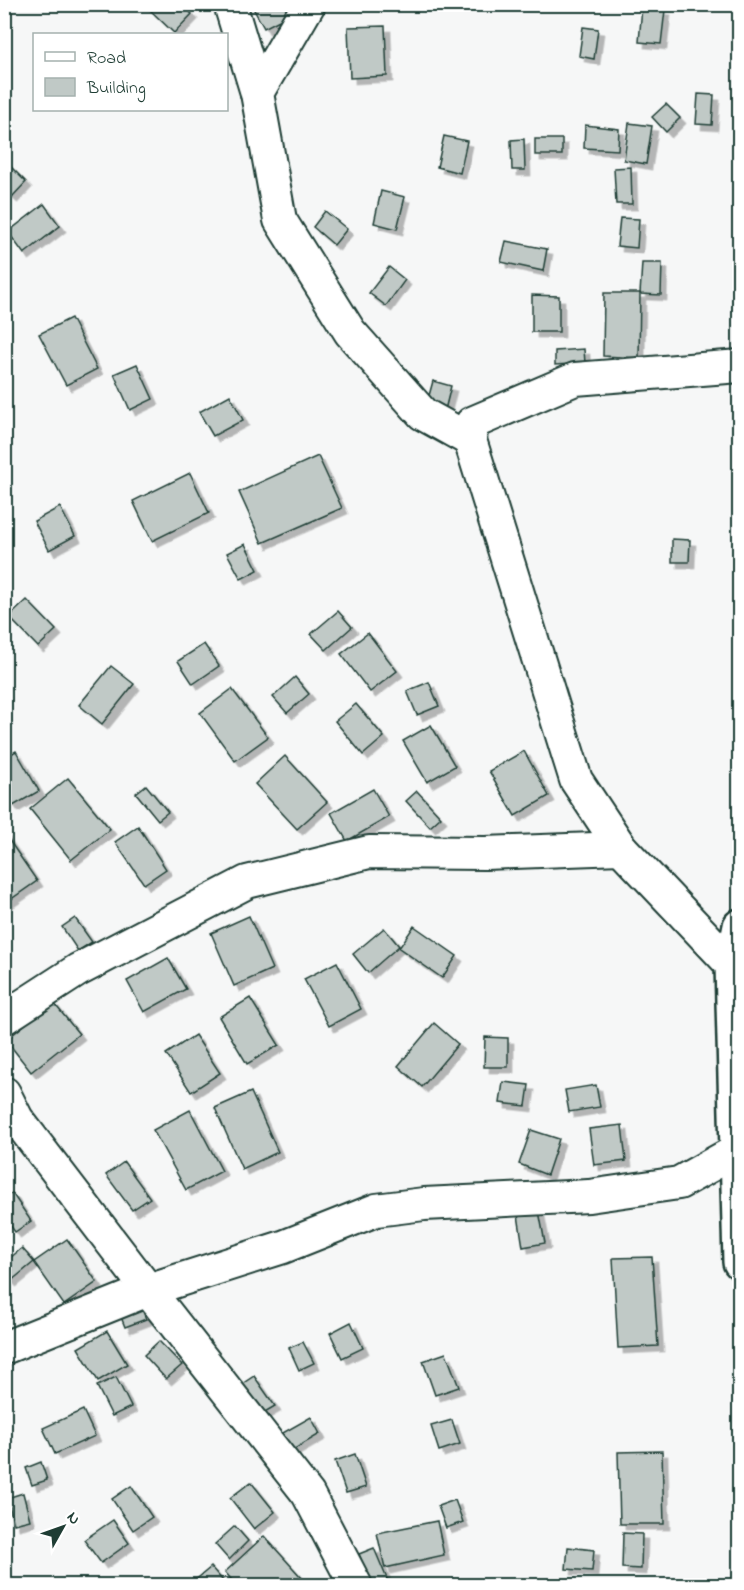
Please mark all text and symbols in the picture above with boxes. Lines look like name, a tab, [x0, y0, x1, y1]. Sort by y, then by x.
legend	[33, 33, 228, 111]
text: Road	[87, 46, 126, 72]
text: Building	[86, 76, 146, 103]
north arrow	[33, 1497, 93, 1557]
text: N	[60, 1507, 86, 1531]

